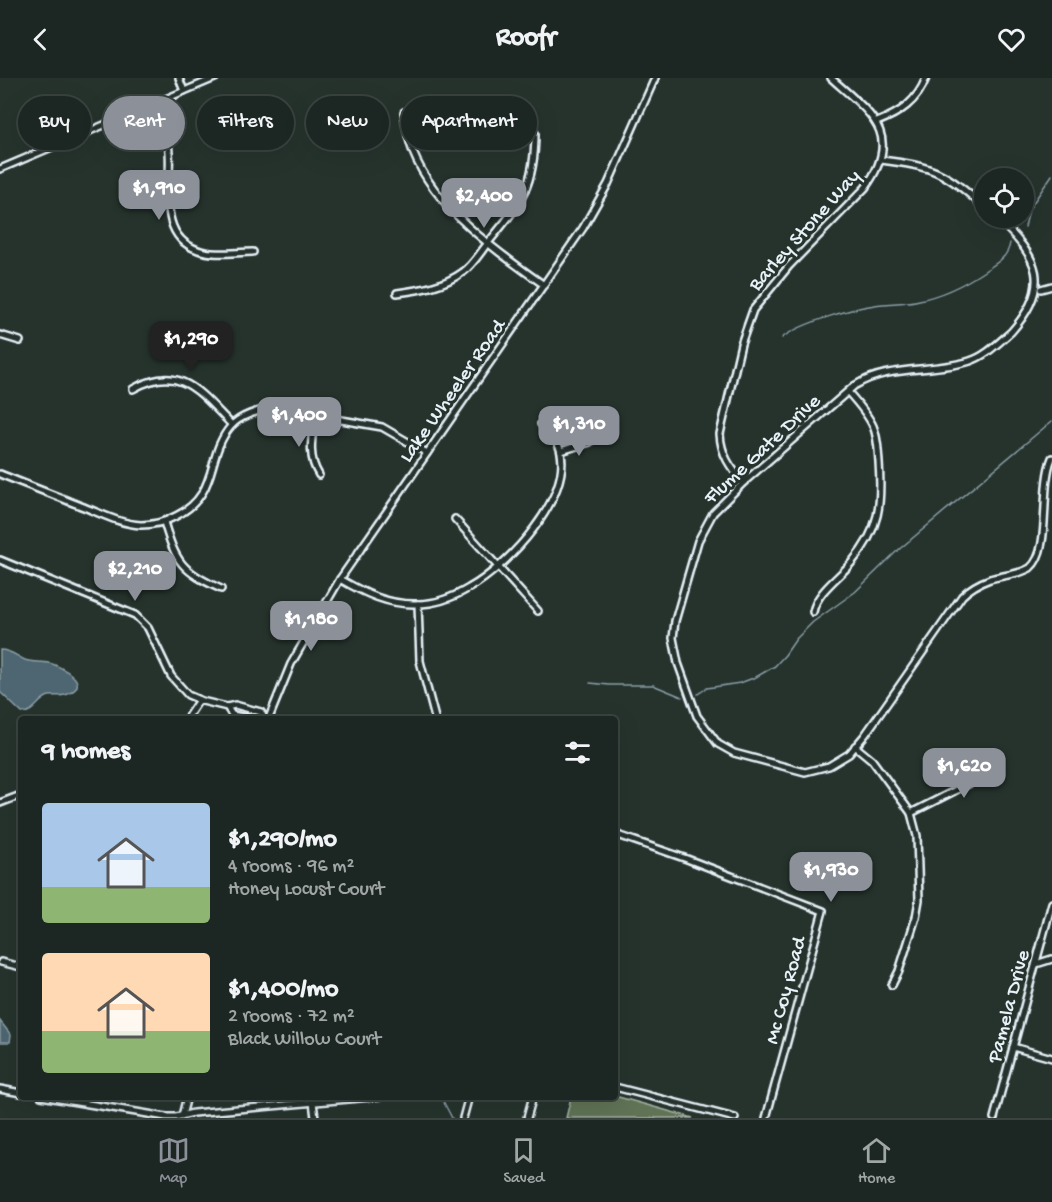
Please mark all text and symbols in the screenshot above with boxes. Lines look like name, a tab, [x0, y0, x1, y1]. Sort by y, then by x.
icon: back	[24, 23, 57, 56]
text: Roofr	[496, 23, 556, 55]
icon: heart	[995, 23, 1028, 56]
chip: Buy	[18, 96, 91, 150]
chip: Rent	[103, 96, 185, 150]
chip: Filters	[197, 96, 294, 150]
chip: New	[306, 96, 389, 150]
chip: Apartment	[401, 96, 537, 150]
street label: Barley Stone Way	[744, 165, 867, 298]
map controls	[974, 168, 1034, 228]
button: locate	[974, 168, 1034, 228]
pin: $1,910	[110, 170, 208, 221]
text: $1,910	[133, 178, 185, 201]
pin: $2,400	[435, 178, 533, 229]
text: $2,400	[455, 186, 513, 209]
street label: Lake Wheeler Road	[395, 314, 514, 468]
pin: $1,290	[142, 321, 240, 372]
text: $1,290	[164, 329, 218, 352]
street label: Flume Gate Drive	[699, 389, 828, 512]
pin: $1,400	[250, 397, 348, 448]
text: $1,400	[271, 405, 327, 428]
pin: $1,310	[530, 406, 628, 457]
text: $1,310	[552, 414, 606, 437]
pin: $2,210	[86, 551, 184, 602]
text: $2,210	[108, 559, 162, 582]
pin: $1,180	[262, 601, 360, 652]
text: $1,180	[284, 609, 338, 632]
icon: filters	[561, 736, 594, 769]
text: 9 homes	[42, 737, 130, 768]
pin: $1,620	[915, 748, 1013, 799]
text: $1,620	[937, 756, 991, 779]
text: $1,290/mo	[228, 825, 337, 856]
icon: home	[90, 827, 162, 899]
pin: $1,930	[782, 852, 880, 903]
text: 4 rooms · 96 m²	[228, 856, 354, 879]
text: $1,930	[803, 860, 859, 883]
text: Honey Locust Court	[228, 879, 384, 902]
street label: Mc Coy Road	[761, 933, 814, 1047]
street label: Pamela Drive	[983, 947, 1038, 1067]
text: $1,400/mo	[228, 975, 338, 1006]
icon: home	[90, 977, 162, 1049]
text: 2 rooms · 72 m²	[228, 1006, 355, 1029]
text: Black Willow Court	[228, 1029, 381, 1052]
tab: Map	[157, 1134, 190, 1189]
tab: Saved	[503, 1134, 544, 1189]
tab: Home	[858, 1134, 895, 1189]

